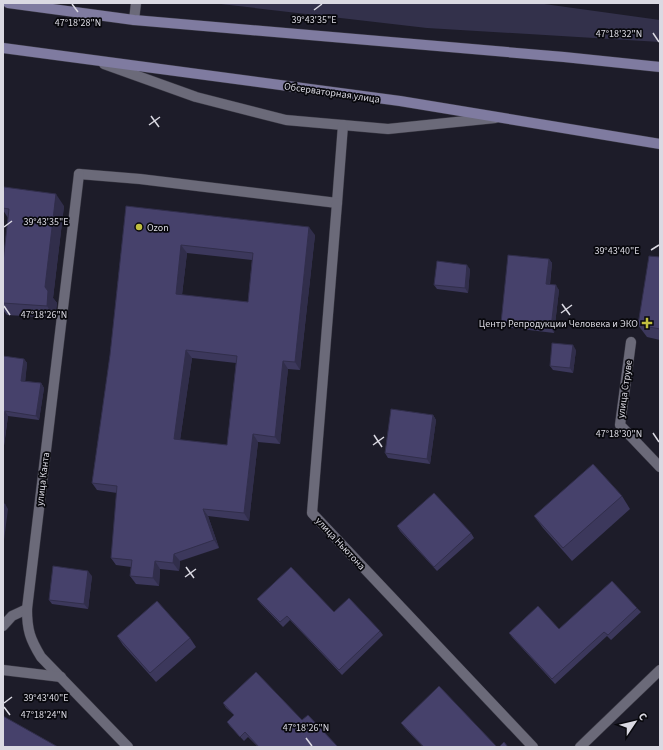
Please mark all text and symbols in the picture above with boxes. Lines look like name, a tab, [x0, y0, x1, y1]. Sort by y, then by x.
text: 39°43'35"E	[291, 13, 337, 27]
text: 47°18'28"N	[55, 16, 101, 30]
text: 47°18'32"N	[596, 27, 642, 41]
street label: Обсерваторная улица	[283, 79, 381, 107]
text: 39°43'35"E	[23, 215, 69, 229]
place label: Ozon	[147, 221, 169, 235]
marker: Ozon	[134, 222, 144, 232]
text: 39°43'40"E	[594, 244, 640, 258]
text: 47°18'26"N	[21, 308, 67, 322]
place label: Центр Репродукции Человека и ЭКО	[479, 317, 638, 331]
marker: Центр Репродукции Человека и ЭКО	[641, 317, 653, 329]
street label: улица Струве	[614, 359, 636, 419]
text: 47°18'30"N	[596, 427, 642, 441]
street label: улица Канта	[33, 451, 53, 507]
street label: улица Ньютона	[312, 514, 368, 573]
text: 39°43'40"E	[23, 691, 69, 705]
north arrow	[615, 702, 655, 742]
text: 47°18'24"N	[21, 708, 67, 722]
text: С	[635, 710, 651, 724]
text: 47°18'26"N	[283, 721, 329, 735]

